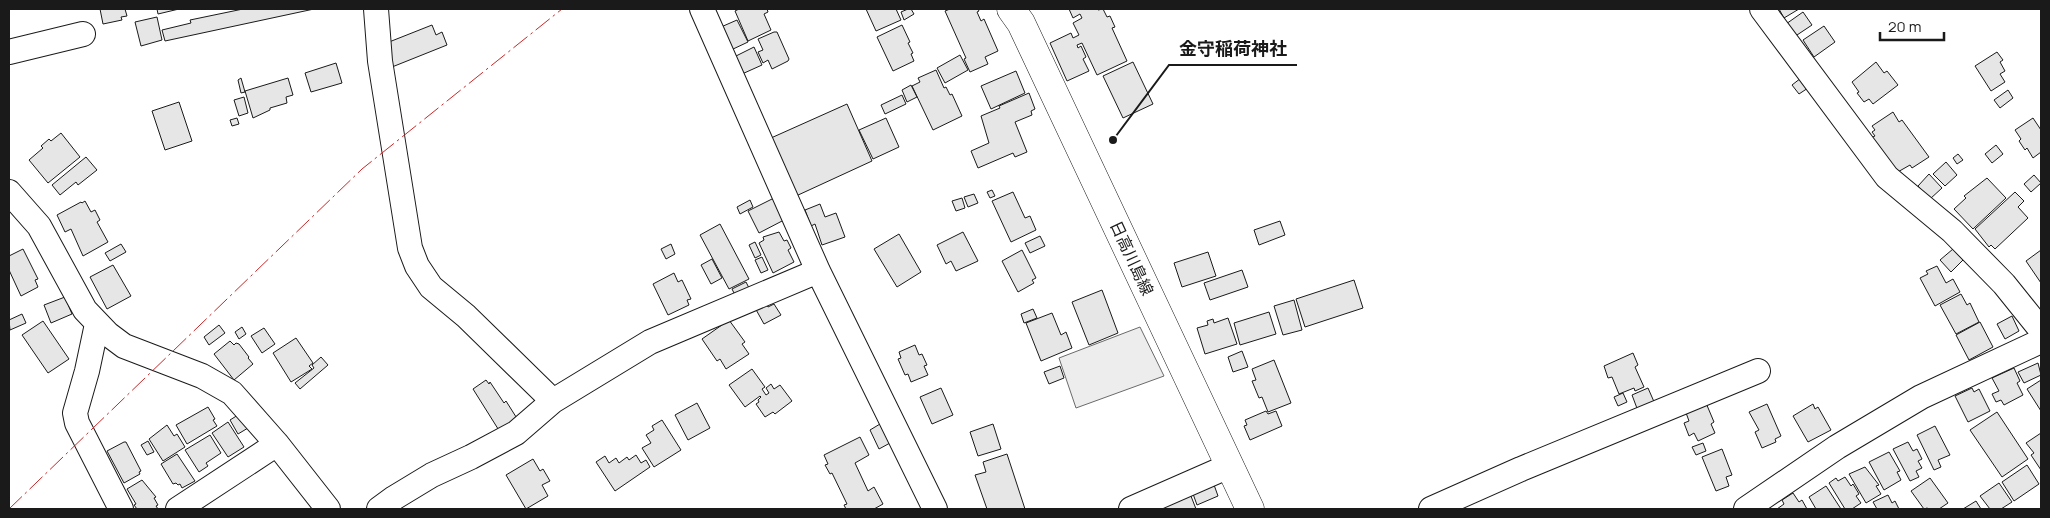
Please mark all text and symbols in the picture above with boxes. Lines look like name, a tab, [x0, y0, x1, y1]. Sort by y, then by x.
scale bar	[1880, 10, 1944, 42]
text: 20 m	[1888, 16, 1921, 37]
callout: 金守稲荷神社	[1169, 32, 1297, 65]
text: 金守稲荷神社	[1179, 36, 1287, 60]
street label: 日高川島線	[1105, 217, 1159, 299]

